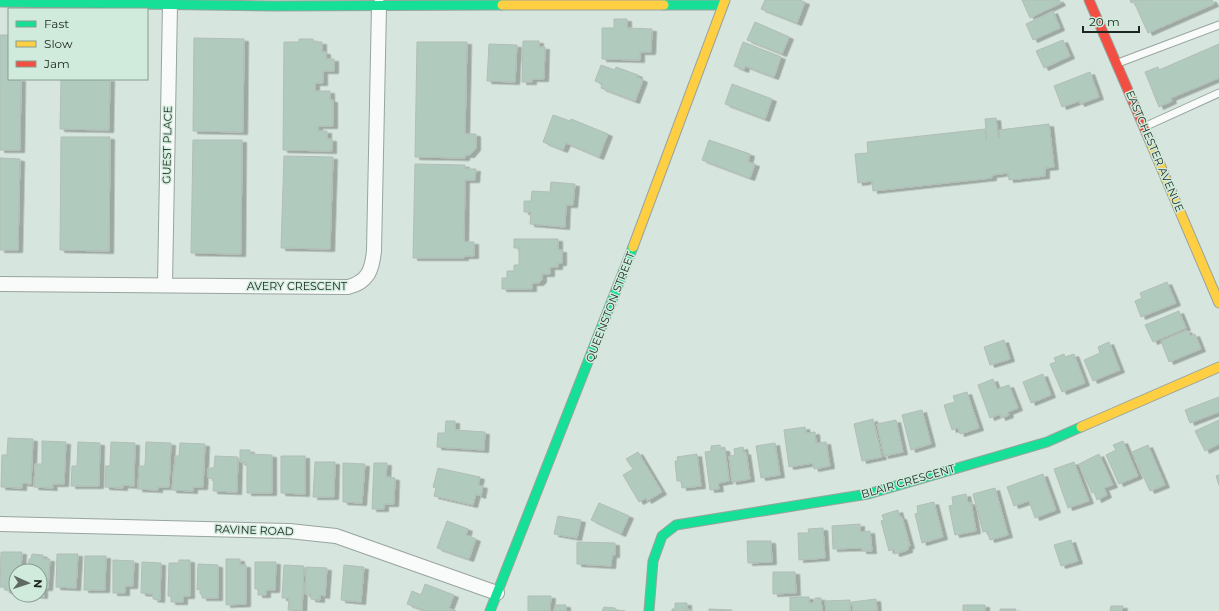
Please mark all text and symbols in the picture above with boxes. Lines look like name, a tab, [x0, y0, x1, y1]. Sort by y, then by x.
legend	[8, 8, 148, 80]
scale bar	[1083, 8, 1139, 34]
text: 20 m	[1089, 14, 1120, 29]
text: Fast	[44, 16, 69, 31]
text: Slow	[44, 36, 73, 51]
text: Jam	[43, 56, 70, 71]
street label: EASTCHESTER AVENUE	[1123, 88, 1187, 214]
street label: GUEST PLACE	[159, 106, 175, 184]
street label: QUEENSTON STREET	[582, 249, 638, 364]
street label: AVERY CRESCENT	[247, 279, 348, 293]
street label: BLAIR CRESCENT	[859, 461, 957, 501]
street label: RAVINE ROAD	[214, 522, 294, 538]
north arrow	[8, 563, 48, 603]
text: N	[31, 579, 45, 588]

